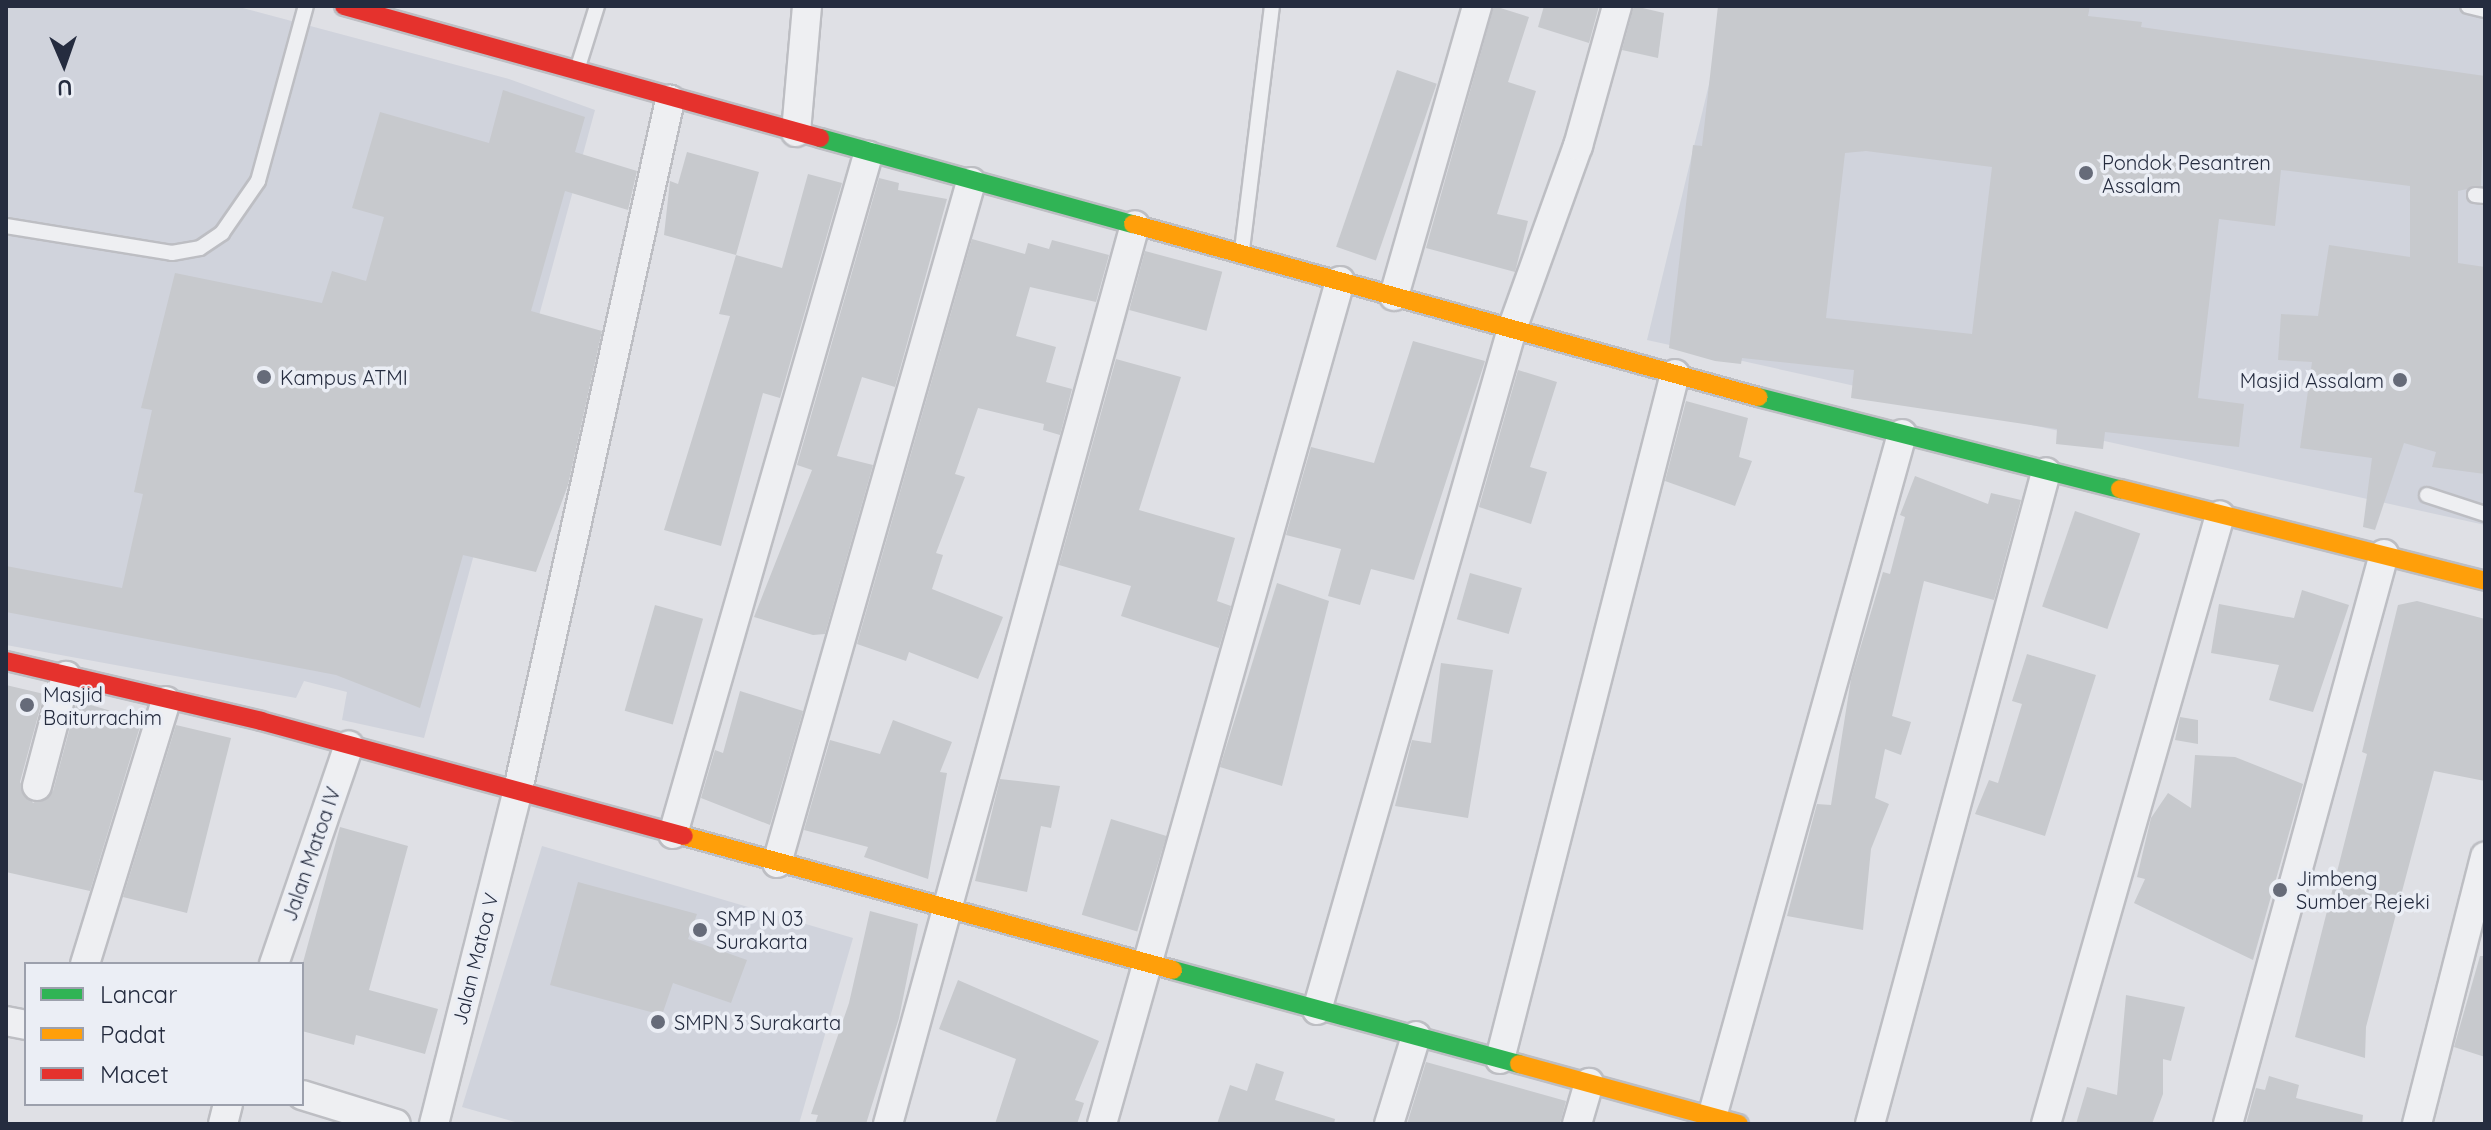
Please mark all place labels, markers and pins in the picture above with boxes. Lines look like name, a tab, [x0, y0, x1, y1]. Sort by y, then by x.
place label: Pondok Pesantren Assalam	[2102, 150, 2271, 197]
marker: Pondok Pesantren Assalam	[2077, 164, 2095, 182]
place label: Kampus ATMI	[280, 365, 408, 389]
marker: Kampus ATMI	[255, 368, 273, 386]
place label: Masjid Assalam	[2240, 368, 2384, 392]
marker: Masjid Assalam	[2391, 371, 2409, 389]
place label: Masjid Baiturrachim	[43, 682, 162, 729]
marker: Masjid Baiturrachim	[18, 696, 36, 714]
place label: Jimbeng Sumber Rejeki	[2296, 866, 2430, 913]
marker: Jimbeng Sumber Rejeki	[2271, 881, 2289, 899]
place label: SMP N 03 Surakarta	[716, 906, 808, 953]
marker: SMP N 03 Surakarta	[691, 921, 709, 939]
place label: SMPN 3 Surakarta	[674, 1010, 841, 1034]
marker: SMPN 3 Surakarta	[649, 1013, 667, 1031]

